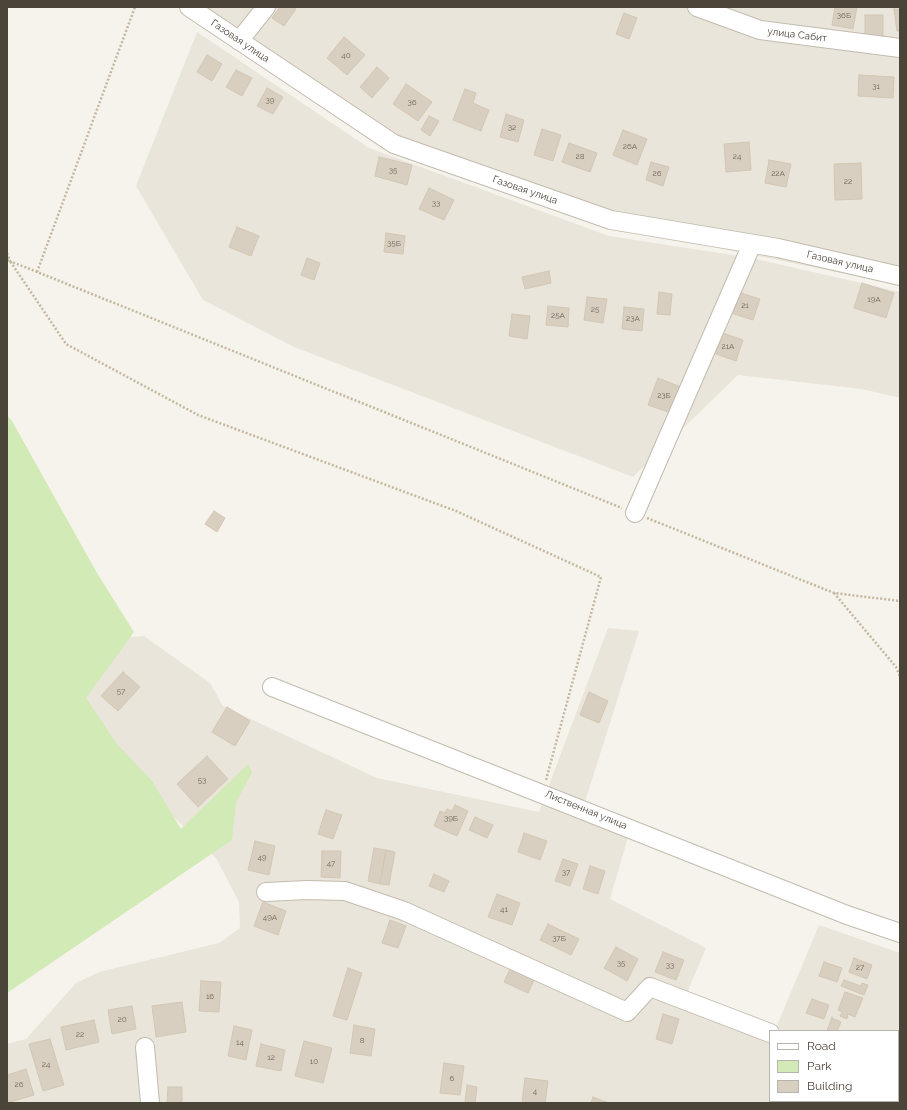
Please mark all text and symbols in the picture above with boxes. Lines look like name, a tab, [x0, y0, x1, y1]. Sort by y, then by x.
house number: 36Б	[837, 11, 851, 21]
street label: Газовая улица	[208, 17, 272, 65]
street label: улица Сабит	[767, 25, 827, 45]
house number: 40	[341, 51, 351, 61]
house number: 31	[872, 82, 880, 92]
house number: 39	[266, 96, 274, 106]
house number: 36	[407, 98, 417, 108]
house number: 32	[508, 123, 516, 133]
house number: 26А	[623, 142, 637, 152]
house number: 28	[576, 152, 584, 162]
house number: 24	[733, 152, 741, 162]
house number: 35	[389, 166, 397, 176]
house number: 26	[653, 169, 661, 179]
house number: 22А	[771, 169, 785, 179]
street label: Газовая улица	[491, 173, 559, 207]
house number: 22	[844, 177, 852, 187]
house number: 33	[432, 199, 440, 209]
house number: 35Б	[387, 239, 401, 249]
street label: Газовая улица	[806, 249, 874, 275]
house number: 19А	[867, 295, 881, 305]
house number: 21	[741, 301, 749, 311]
house number: 25	[591, 305, 599, 315]
house number: 25А	[551, 311, 565, 321]
house number: 23А	[626, 314, 640, 324]
house number: 21А	[722, 342, 734, 352]
house number: 23Б	[657, 391, 671, 401]
house number: 57	[117, 687, 125, 697]
house number: 53	[198, 776, 206, 786]
street label: Лиственная улица	[543, 788, 629, 832]
house number: 39Б	[444, 814, 458, 824]
house number: 49	[257, 853, 267, 863]
house number: 47	[327, 859, 335, 869]
house number: 37	[562, 868, 570, 878]
house number: 41	[500, 905, 508, 915]
house number: 49А	[263, 913, 277, 923]
house number: 37Б	[552, 934, 566, 944]
house number: 35	[617, 959, 625, 969]
house number: 33	[666, 961, 674, 971]
house number: 27	[856, 963, 864, 973]
house number: 16	[206, 992, 214, 1002]
house number: 20	[117, 1015, 127, 1025]
house number: 22	[76, 1030, 84, 1040]
legend	[769, 1030, 899, 1102]
house number: 8	[360, 1036, 364, 1046]
house number: 14	[236, 1038, 244, 1048]
text: Road	[807, 1039, 836, 1053]
house number: 12	[267, 1053, 275, 1063]
house number: 10	[310, 1057, 318, 1067]
text: Park	[807, 1059, 832, 1073]
house number: 24	[42, 1060, 50, 1070]
house number: 6	[450, 1074, 454, 1084]
text: Building	[807, 1079, 853, 1093]
house number: 26	[15, 1080, 23, 1090]
house number: 4	[533, 1087, 537, 1097]

